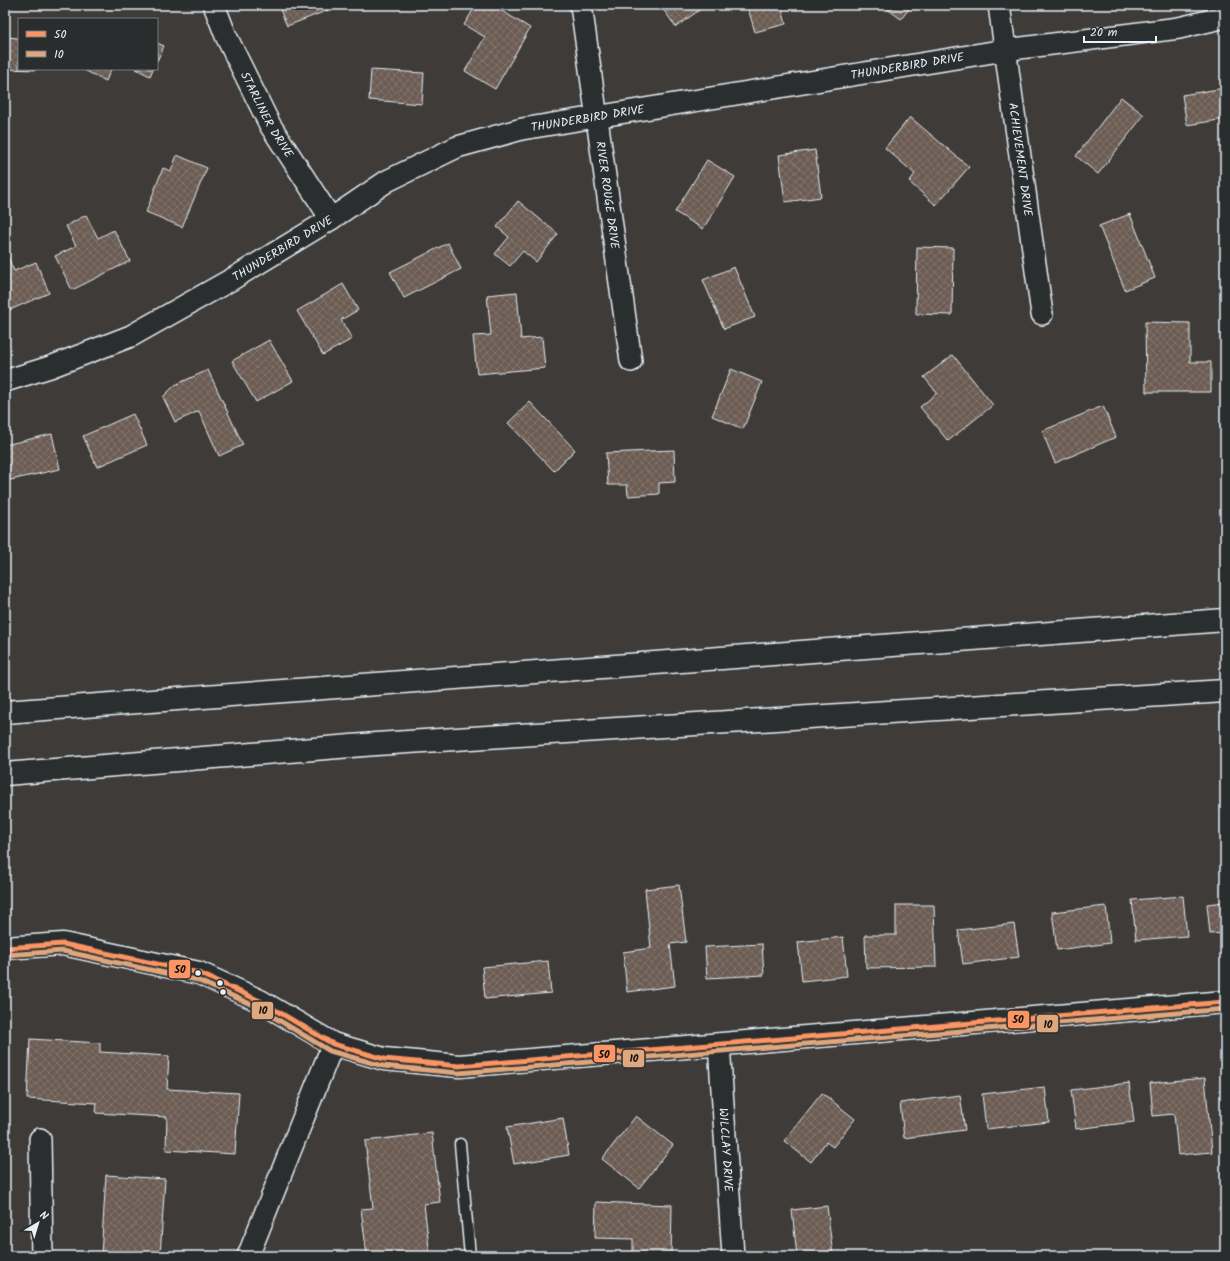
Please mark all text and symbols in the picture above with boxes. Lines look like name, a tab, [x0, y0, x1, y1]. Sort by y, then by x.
legend	[18, 18, 158, 70]
scale bar	[1084, 18, 1156, 44]
text: 20 m	[1090, 23, 1118, 42]
text: 50	[54, 25, 66, 44]
text: 10	[54, 45, 64, 64]
street label: THUNDERBIRD DRIVE	[849, 47, 966, 85]
street label: STARLINER DRIVE	[235, 68, 299, 163]
street label: THUNDERBIRD DRIVE	[530, 100, 647, 137]
street label: ACHIEVEMENT DRIVE	[1003, 101, 1038, 218]
street label: RIVER ROUGE DRIVE	[591, 140, 625, 251]
street label: THUNDERBIRD DRIVE	[229, 210, 337, 286]
line badge: 50	[168, 959, 191, 979]
text: 50	[173, 961, 186, 979]
unlabelled marker	[193, 968, 203, 978]
unlabelled marker	[215, 978, 225, 988]
unlabelled marker	[218, 987, 228, 997]
line badge: 10	[251, 1001, 274, 1020]
text: 10	[259, 1002, 268, 1020]
line badge: 50	[1007, 1010, 1030, 1029]
text: 50	[1011, 1011, 1024, 1029]
line badge: 10	[1036, 1014, 1059, 1033]
text: 10	[1044, 1016, 1053, 1034]
line badge: 50	[593, 1044, 616, 1063]
text: 50	[597, 1046, 610, 1064]
line badge: 10	[622, 1049, 645, 1068]
text: 10	[630, 1050, 639, 1068]
street label: WILCLAY DRIVE	[714, 1107, 738, 1193]
north arrow	[18, 1203, 58, 1243]
text: N	[35, 1207, 52, 1225]

